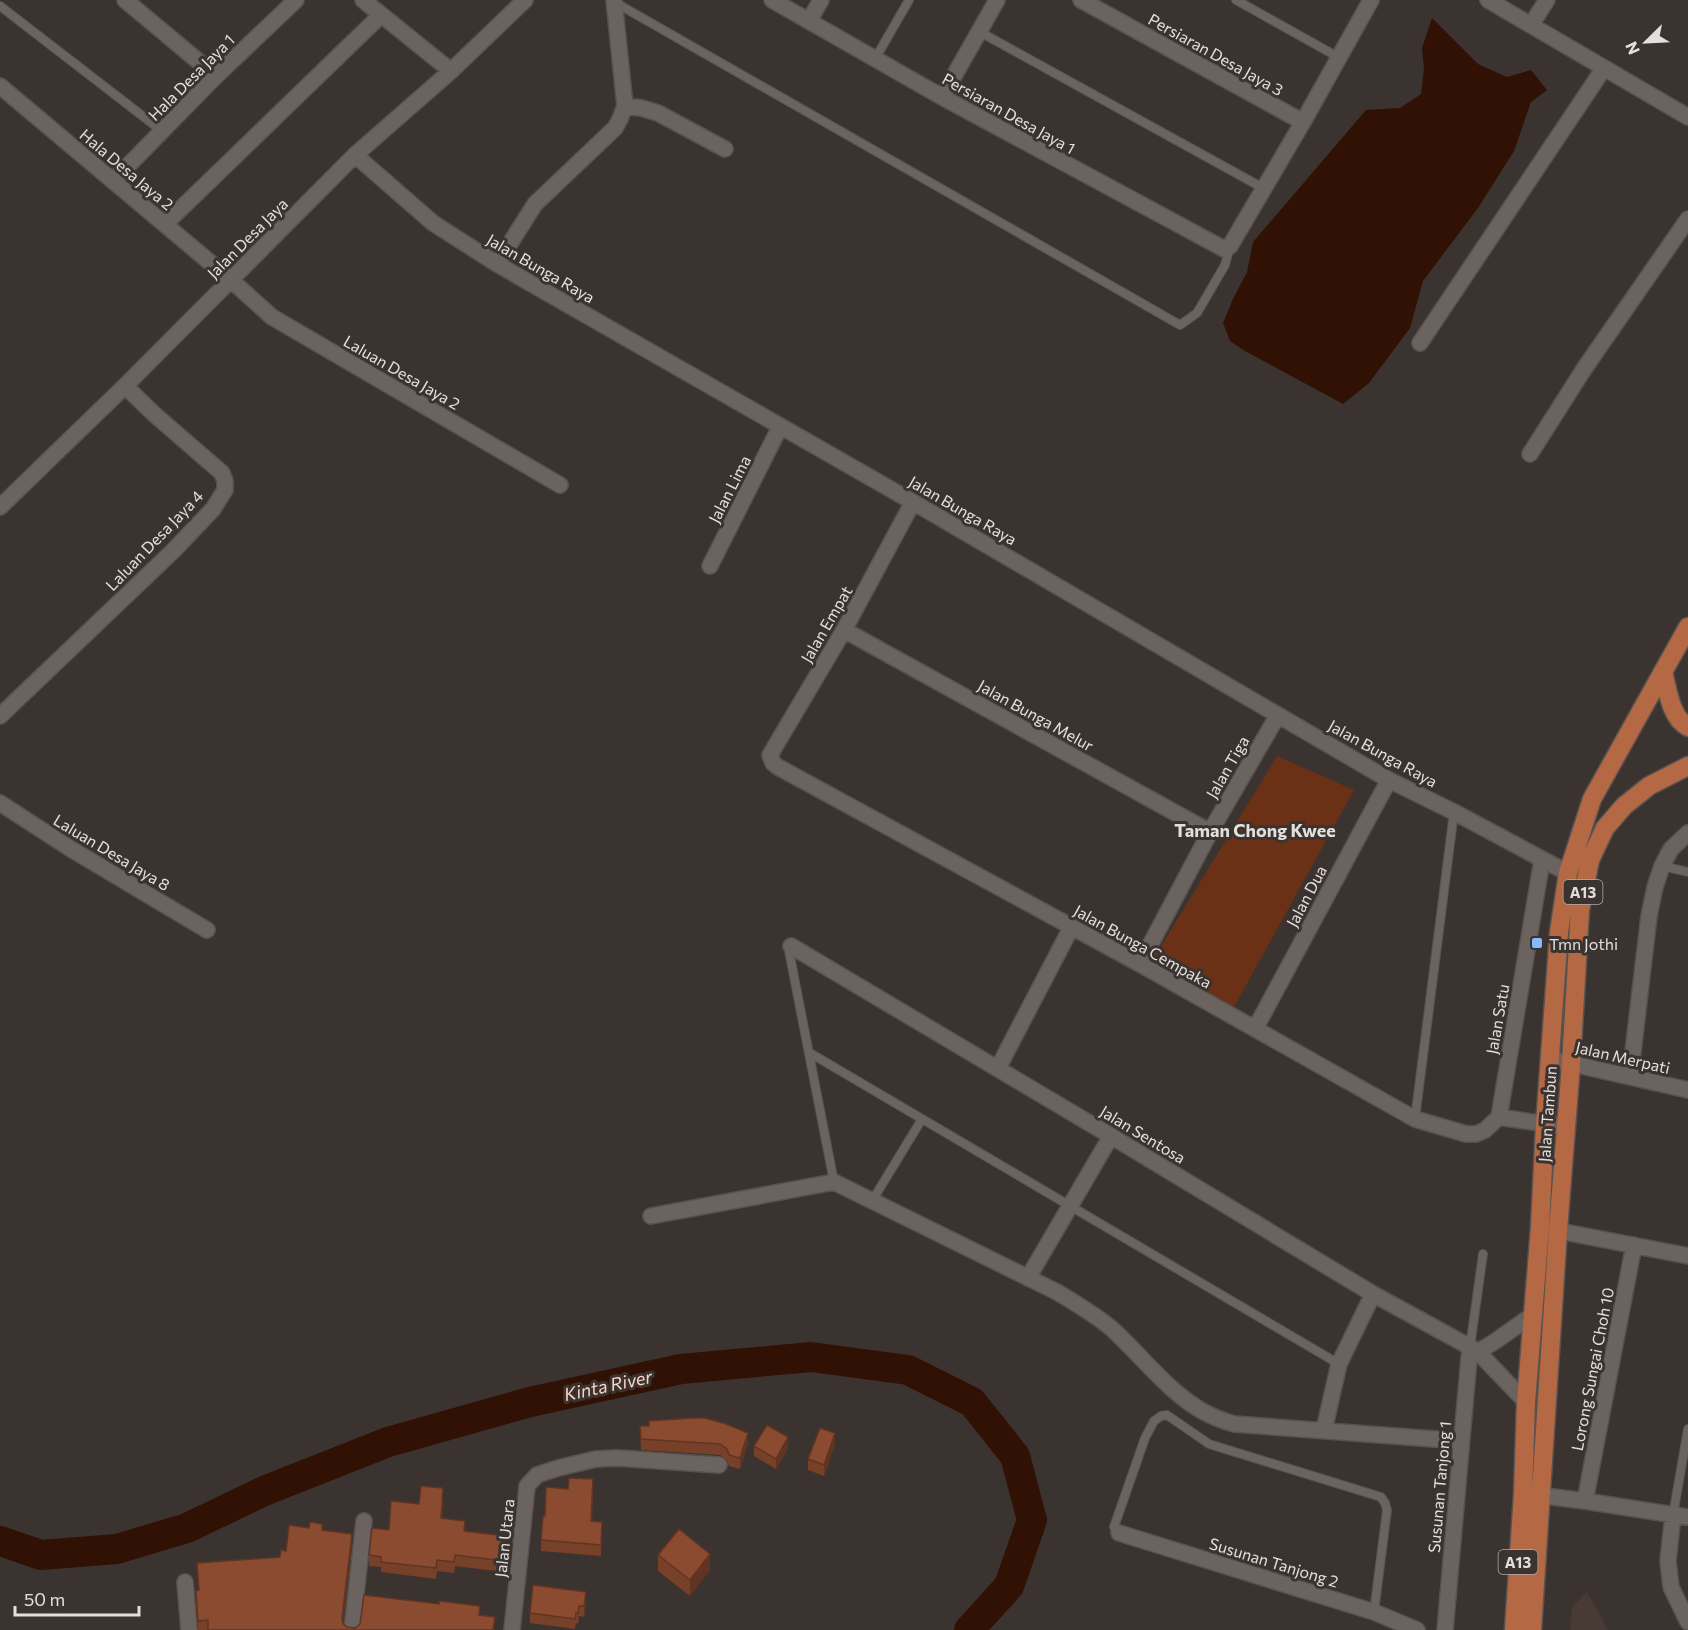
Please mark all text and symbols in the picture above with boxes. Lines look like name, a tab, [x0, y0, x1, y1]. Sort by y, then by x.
street label: Persiaran Desa Jaya 3	[1145, 9, 1287, 99]
north arrow	[1616, 12, 1676, 72]
street label: Hala Desa Jaya 1	[144, 30, 238, 124]
text: N	[1621, 39, 1643, 58]
street label: Persiaran Desa Jaya 1	[939, 69, 1079, 157]
street label: Hala Desa Jaya 2	[76, 124, 178, 214]
street label: Jalan Desa Jaya	[203, 194, 291, 282]
street label: Jalan Bunga Raya	[484, 229, 598, 307]
street label: Laluan Desa Jaya 2	[340, 331, 464, 413]
street label: Jalan Lima	[704, 452, 754, 526]
street label: Jalan Bunga Raya	[906, 471, 1020, 549]
street label: Laluan Desa Jaya 4	[101, 486, 207, 594]
street label: Jalan Empat	[796, 582, 856, 666]
street label: Jalan Bunga Melur	[975, 675, 1098, 755]
street label: Jalan Bunga Raya	[1325, 715, 1441, 791]
street label: Jalan Tiga	[1202, 732, 1252, 802]
street label: Laluan Desa Jaya 8	[50, 810, 174, 894]
district label: Taman Chong Kwee	[1174, 819, 1336, 841]
street label: Jalan Dua	[1282, 862, 1330, 930]
road number: A13	[1564, 880, 1602, 904]
street label: Jalan Bunga Cempaka	[1071, 900, 1215, 992]
place label: Tmn Jothi	[1549, 934, 1618, 953]
marker: Tmn Jothi	[1530, 936, 1544, 950]
street label: Jalan Satu	[1481, 982, 1513, 1056]
street label: Jalan Merpati	[1574, 1037, 1672, 1077]
street label: Jalan Tambun	[1534, 1065, 1560, 1163]
street label: Jalan Sentosa	[1097, 1101, 1189, 1167]
street label: Lorong Sungai Choh 10	[1567, 1286, 1617, 1452]
water label: Kinta River	[562, 1365, 655, 1405]
street label: Susunan Tanjong 1	[1424, 1420, 1454, 1554]
street label: Jalan Utara	[490, 1498, 518, 1578]
street label: Susunan Tanjong 2	[1207, 1533, 1341, 1591]
road number: A13	[1498, 1550, 1538, 1574]
scale bar	[15, 1579, 140, 1617]
text: 50 m	[24, 1588, 65, 1610]

